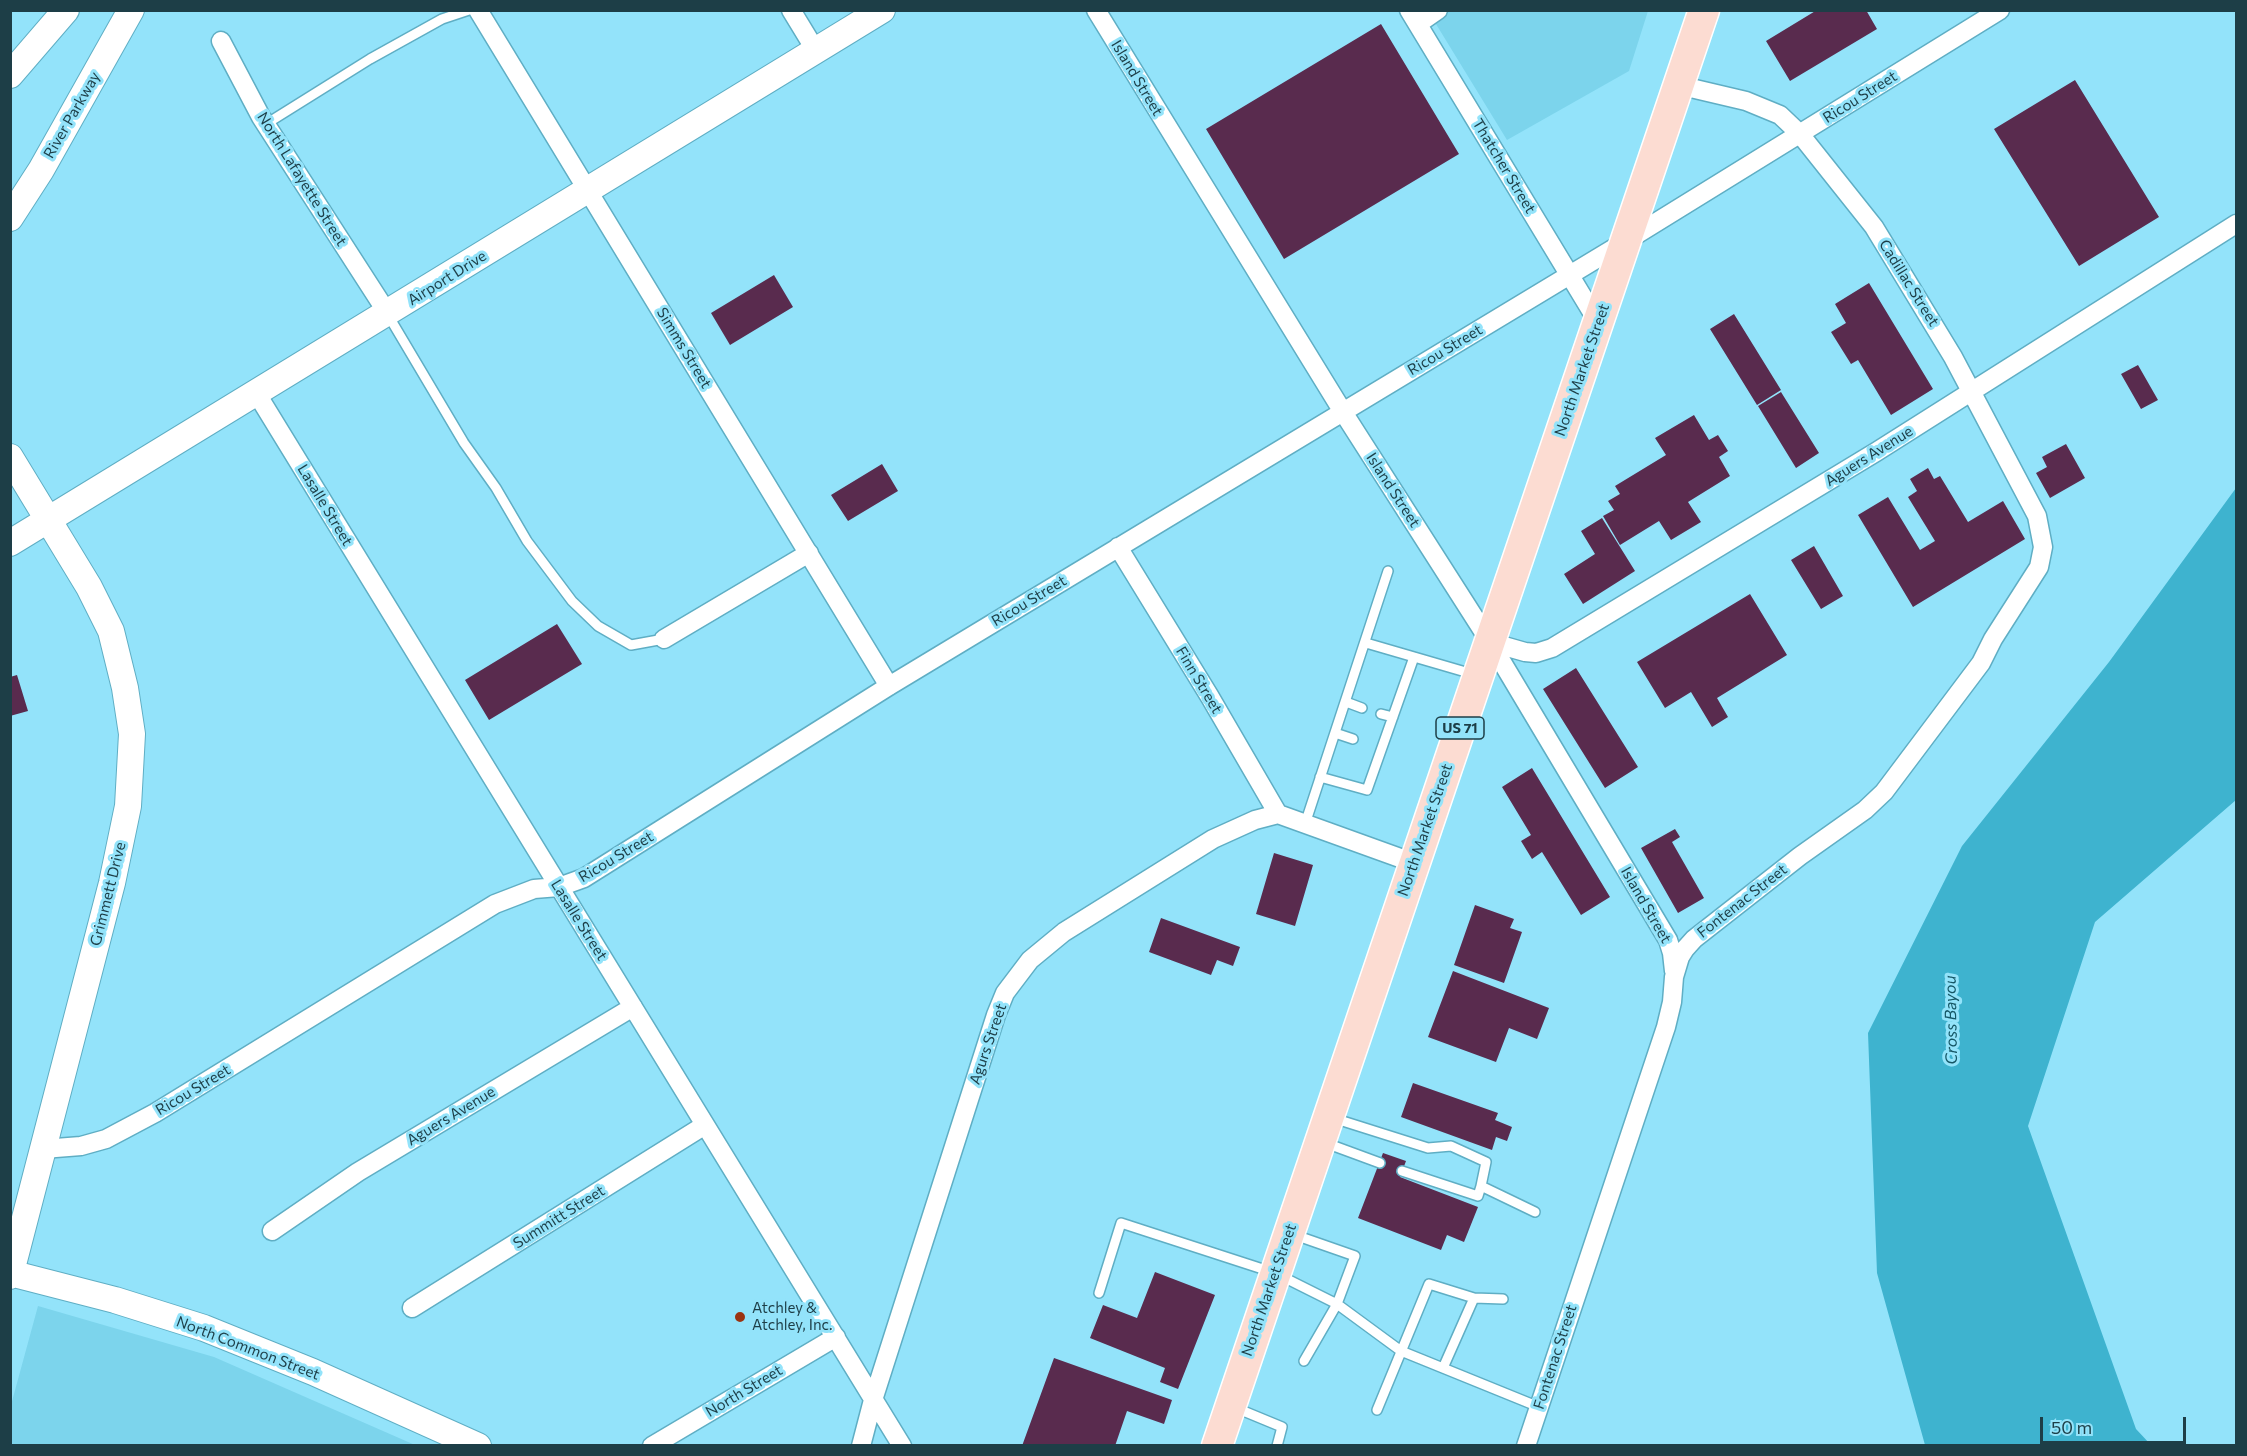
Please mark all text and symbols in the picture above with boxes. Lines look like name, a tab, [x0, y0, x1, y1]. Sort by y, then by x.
street label: Island Street	[1107, 37, 1167, 119]
street label: Ricou Street	[1820, 67, 1900, 127]
street label: River Parkway	[40, 69, 104, 161]
street label: North Lafayette Street	[253, 109, 351, 249]
street label: Thatcher Street	[1469, 115, 1539, 217]
street label: Cadillac Street	[1875, 236, 1943, 330]
street label: Airport Drive	[404, 247, 490, 309]
street label: North Market Street	[1551, 301, 1613, 439]
street label: Simms Street	[653, 304, 715, 392]
street label: Ricou Street	[1404, 321, 1486, 379]
street label: Aguers Avenue	[1822, 422, 1916, 490]
street label: Island Street	[1362, 449, 1424, 531]
street label: Lasalle Street	[294, 461, 356, 549]
street label: Ricou Street	[988, 572, 1070, 630]
street label: Finn Street	[1172, 643, 1226, 717]
road number: US 71	[1436, 717, 1484, 739]
street label: North Market Street	[1394, 761, 1456, 899]
street label: Ricou Street	[575, 828, 657, 886]
street label: Grimmett Drive	[86, 840, 130, 948]
street label: Fontenac Street	[1694, 860, 1790, 942]
street label: Island Street	[1617, 864, 1675, 946]
street label: Lasalle Street	[547, 876, 611, 964]
water label: Cross Bayou	[1941, 975, 1961, 1065]
street label: Agurs Street	[966, 1001, 1010, 1087]
street label: Ricou Street	[152, 1061, 234, 1119]
street label: Aguers Avenue	[404, 1083, 498, 1149]
street label: Summitt Street	[510, 1182, 608, 1252]
street label: North Market Street	[1238, 1221, 1300, 1359]
place label: Atchley & Atchley, Inc.	[752, 1299, 832, 1334]
street label: Fontenac Street	[1530, 1302, 1580, 1412]
marker: Atchley & Atchley, Inc.	[733, 1310, 747, 1324]
street label: North Common Street	[174, 1312, 322, 1384]
street label: North Street	[702, 1361, 786, 1421]
scale bar	[2043, 1405, 2188, 1443]
text: 50 m	[2051, 1416, 2092, 1438]

